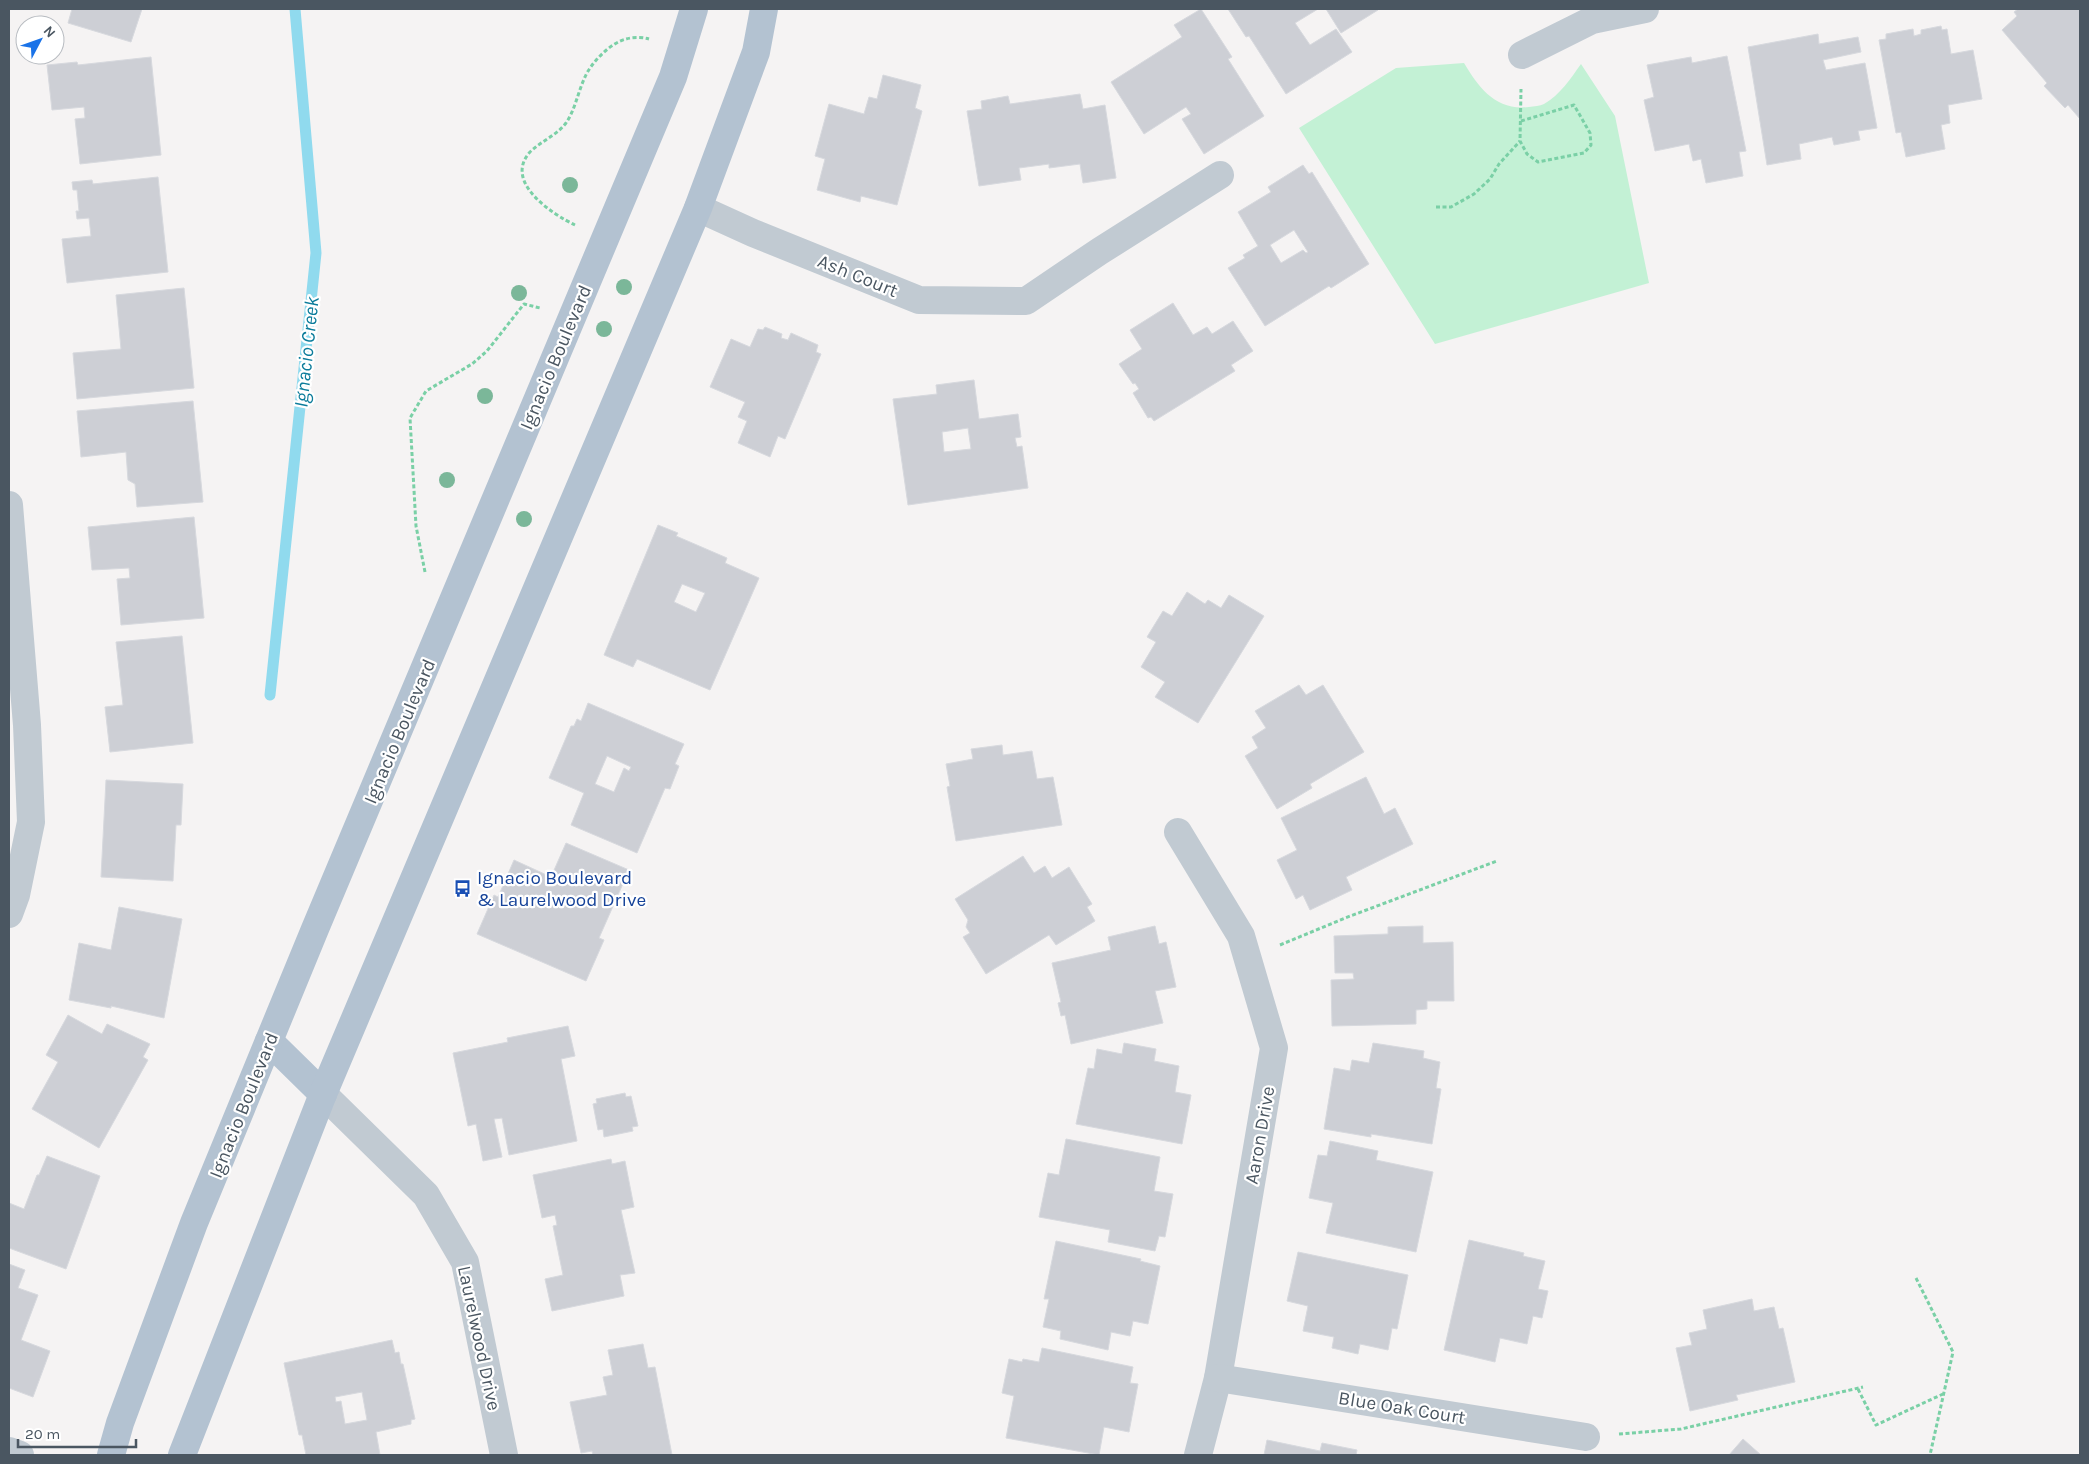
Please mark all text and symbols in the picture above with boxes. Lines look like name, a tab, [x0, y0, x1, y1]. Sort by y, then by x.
north arrow	[15, 15, 65, 65]
text: N	[40, 22, 59, 41]
street label: Ash Court	[814, 250, 901, 302]
street label: Ignacio Boulevard	[515, 282, 596, 433]
water label: Ignacio Creek	[289, 295, 324, 409]
street label: Ignacio Boulevard	[359, 656, 440, 807]
place label: Ignacio Boulevard & Laurelwood Drive	[477, 867, 646, 911]
bus stop icon: Ignacio Boulevard & Laurelwood Drive	[453, 878, 473, 898]
street label: Ignacio Boulevard	[205, 1029, 283, 1181]
street label: Aaron Drive	[1241, 1085, 1279, 1186]
street label: Laurelwood Drive	[453, 1264, 505, 1413]
street label: Blue Oak Court	[1337, 1387, 1467, 1429]
scale bar	[18, 1416, 135, 1448]
text: 20 m	[25, 1425, 60, 1443]

